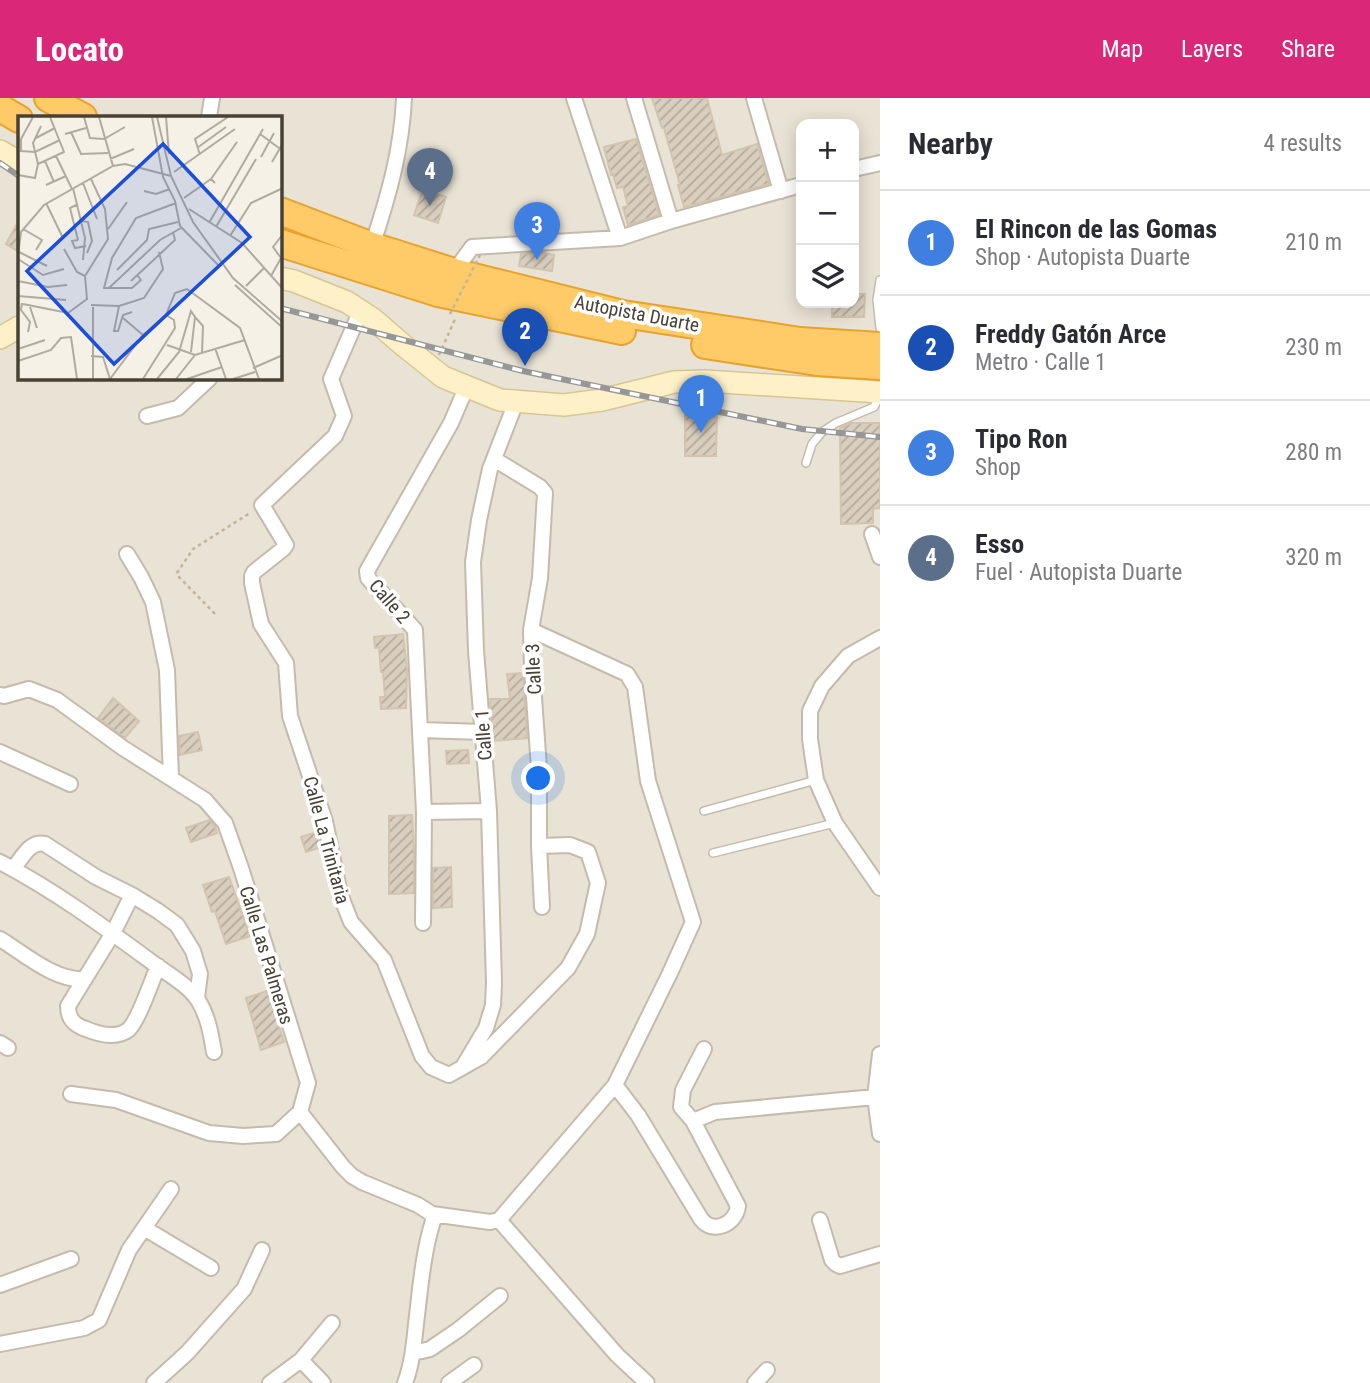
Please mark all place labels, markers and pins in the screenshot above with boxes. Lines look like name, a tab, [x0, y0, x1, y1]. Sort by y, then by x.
pin: 4	[407, 148, 453, 206]
pin: 3	[514, 202, 560, 260]
pin: 2	[502, 308, 548, 366]
pin: 1	[678, 375, 724, 433]

